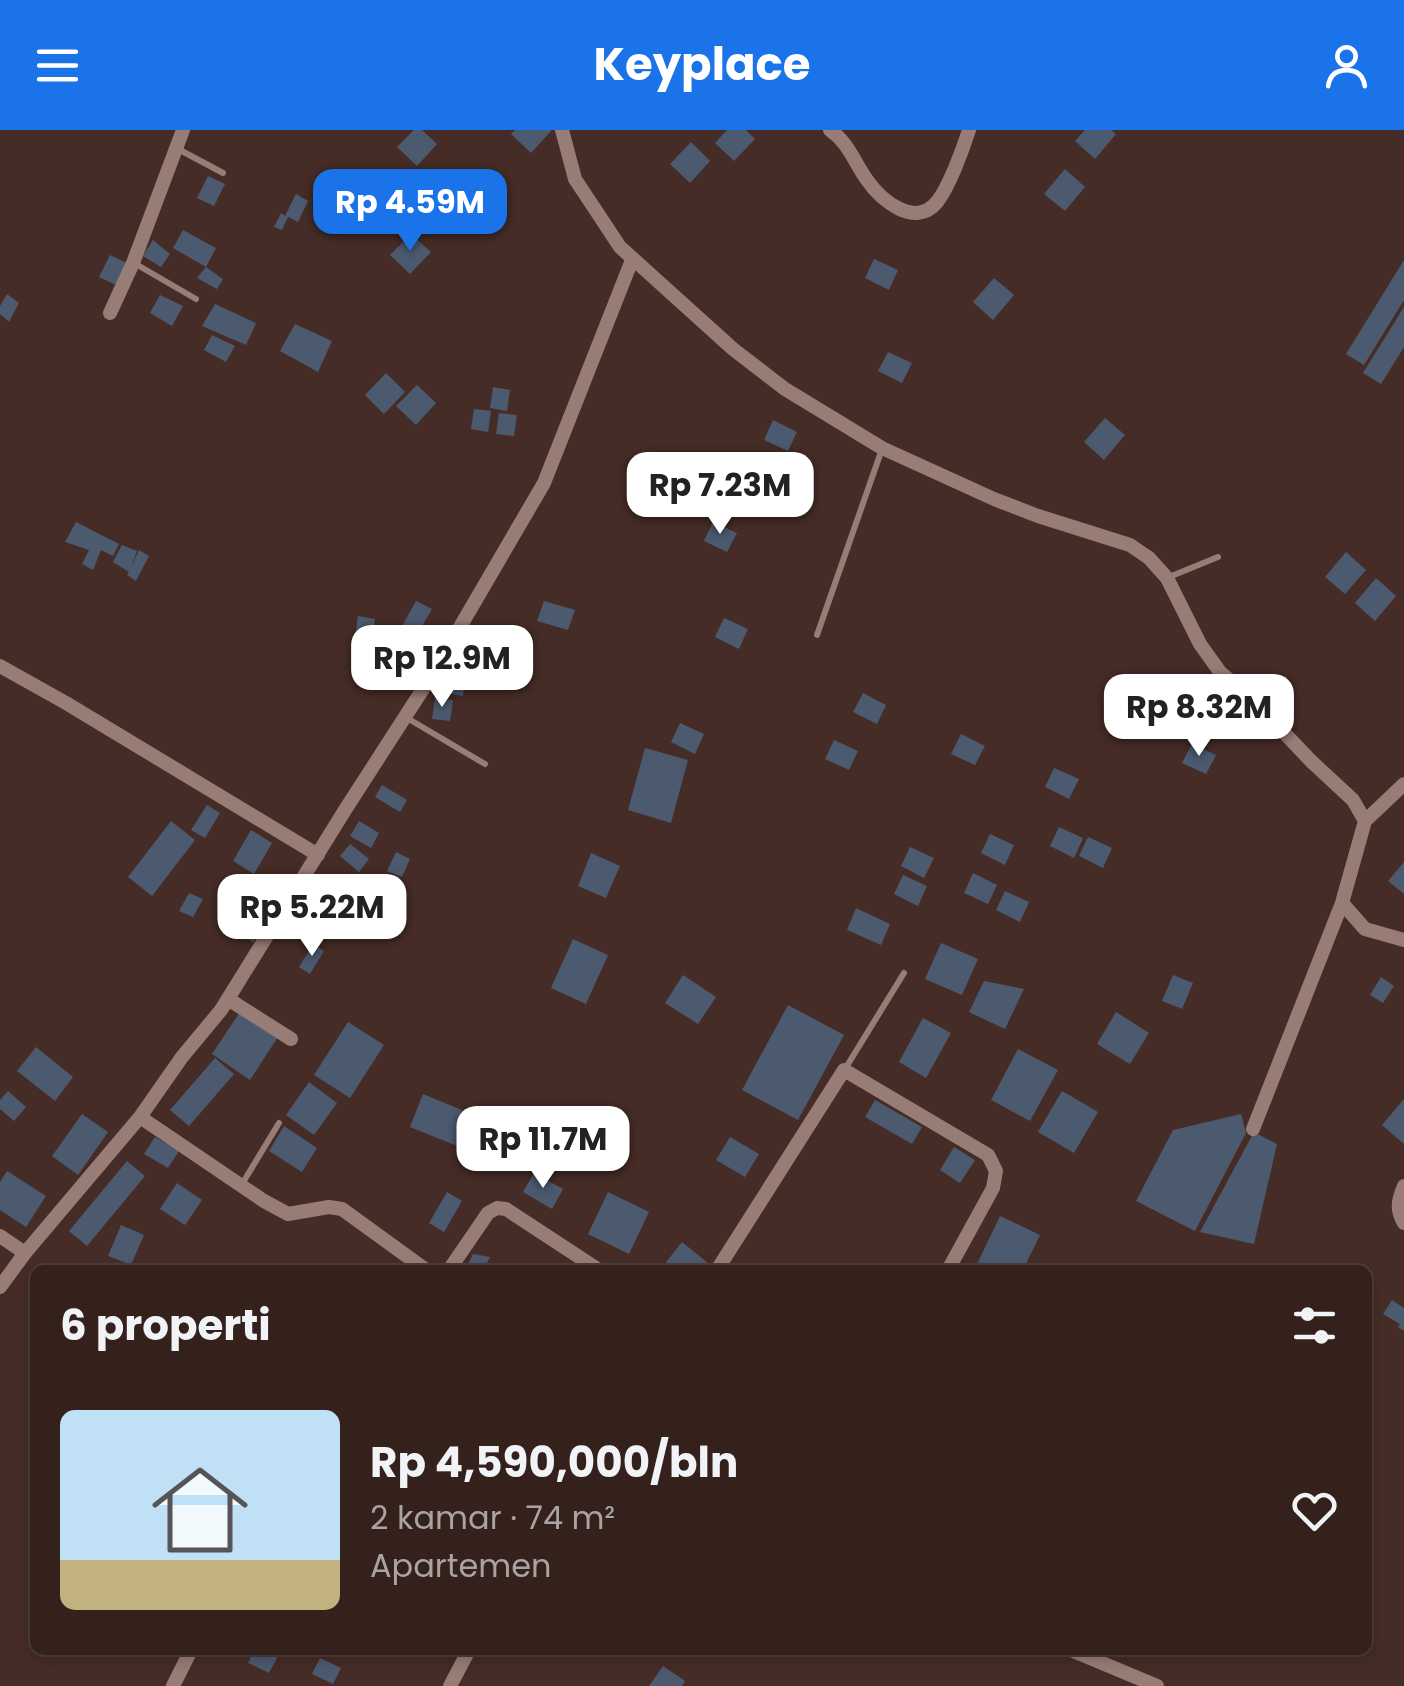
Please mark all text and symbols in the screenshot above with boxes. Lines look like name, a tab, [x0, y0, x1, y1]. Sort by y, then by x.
text: Keyplace	[594, 33, 810, 96]
icon: menu	[30, 38, 85, 93]
icon: person	[1319, 38, 1374, 93]
pin: Rp 4.59M	[307, 169, 513, 254]
text: Rp 4.59M	[335, 179, 485, 224]
pin: Rp 7.23M	[617, 452, 823, 537]
text: Rp 7.23M	[649, 462, 791, 507]
pin: Rp 12.9M	[339, 625, 545, 710]
text: Rp 12.9M	[373, 635, 511, 680]
pin: Rp 8.32M	[1096, 674, 1302, 759]
text: Rp 8.32M	[1126, 684, 1272, 729]
pin: Rp 5.22M	[209, 874, 415, 959]
text: Rp 5.22M	[239, 884, 385, 929]
pin: Rp 11.7M	[440, 1106, 646, 1191]
text: Rp 11.7M	[479, 1116, 607, 1161]
text: 6 properti	[60, 1296, 271, 1355]
icon: filters	[1287, 1298, 1342, 1353]
text: Rp 4,590,000/bln	[370, 1433, 738, 1492]
icon: home	[140, 1450, 260, 1570]
icon: heart	[1287, 1483, 1342, 1538]
text: 2 kamar · 74 m²	[370, 1495, 615, 1540]
text: Apartemen	[370, 1543, 552, 1588]

